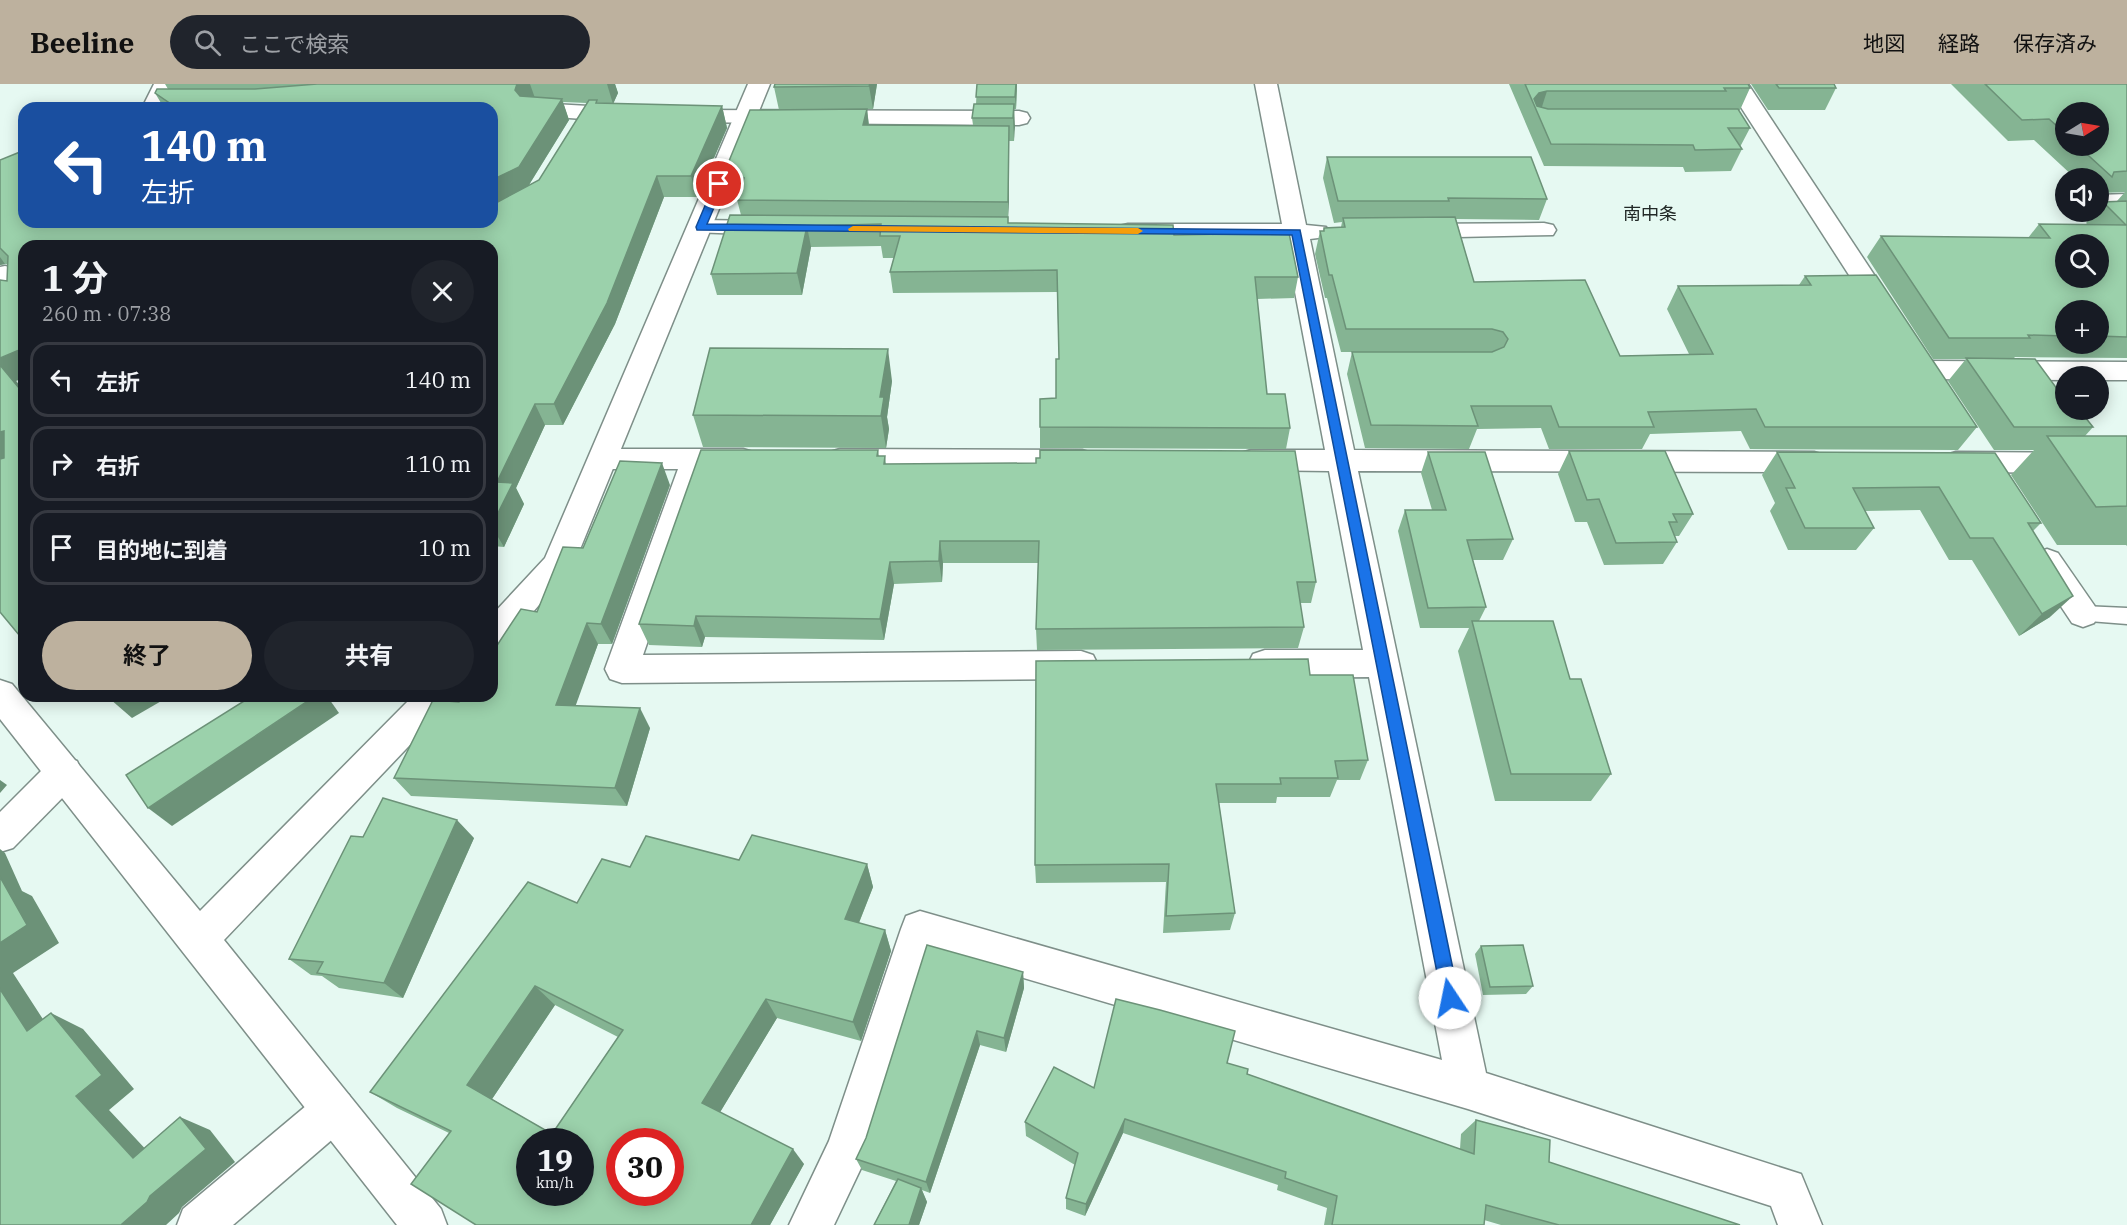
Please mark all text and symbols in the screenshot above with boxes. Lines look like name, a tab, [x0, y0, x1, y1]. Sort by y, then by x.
search box	[170, 15, 590, 69]
text: Beeline	[30, 24, 134, 61]
icon: search	[191, 26, 224, 59]
text: ここで検索	[239, 29, 349, 58]
text: 地図	[1863, 29, 1905, 57]
text: 経路	[1938, 29, 1980, 57]
text: 保存済み	[2013, 29, 2097, 57]
north arrow	[2055, 102, 2109, 156]
map controls	[2055, 102, 2109, 420]
text: 140 m	[141, 118, 267, 173]
icon: left	[42, 126, 120, 204]
pin	[693, 158, 744, 209]
icon: arrive	[702, 167, 735, 200]
button: sound	[2055, 168, 2109, 222]
text: 左折	[141, 174, 195, 209]
district label: 南中条	[1623, 202, 1677, 225]
button: search	[2055, 234, 2109, 288]
text: 1 分	[42, 254, 108, 301]
button: close	[411, 260, 474, 323]
text: 260 m · 07:38	[42, 300, 171, 327]
button: +	[2055, 300, 2109, 354]
icon: left	[45, 363, 78, 396]
text: 140 m	[405, 365, 471, 394]
button: −	[2055, 366, 2109, 420]
text: 左折	[96, 367, 140, 396]
icon: right	[45, 447, 78, 480]
text: 110 m	[405, 449, 471, 478]
text: 右折	[96, 451, 140, 480]
icon: arrive	[45, 531, 78, 564]
text: 10 m	[419, 533, 471, 562]
text: 目的地に到着	[96, 535, 228, 564]
button: 終了	[42, 621, 252, 690]
button: 共有	[264, 621, 474, 690]
position arrow	[1418, 966, 1482, 1030]
speed limit sign: 30	[606, 1128, 684, 1206]
text: 19	[537, 1140, 573, 1179]
text: km/h	[536, 1173, 574, 1192]

